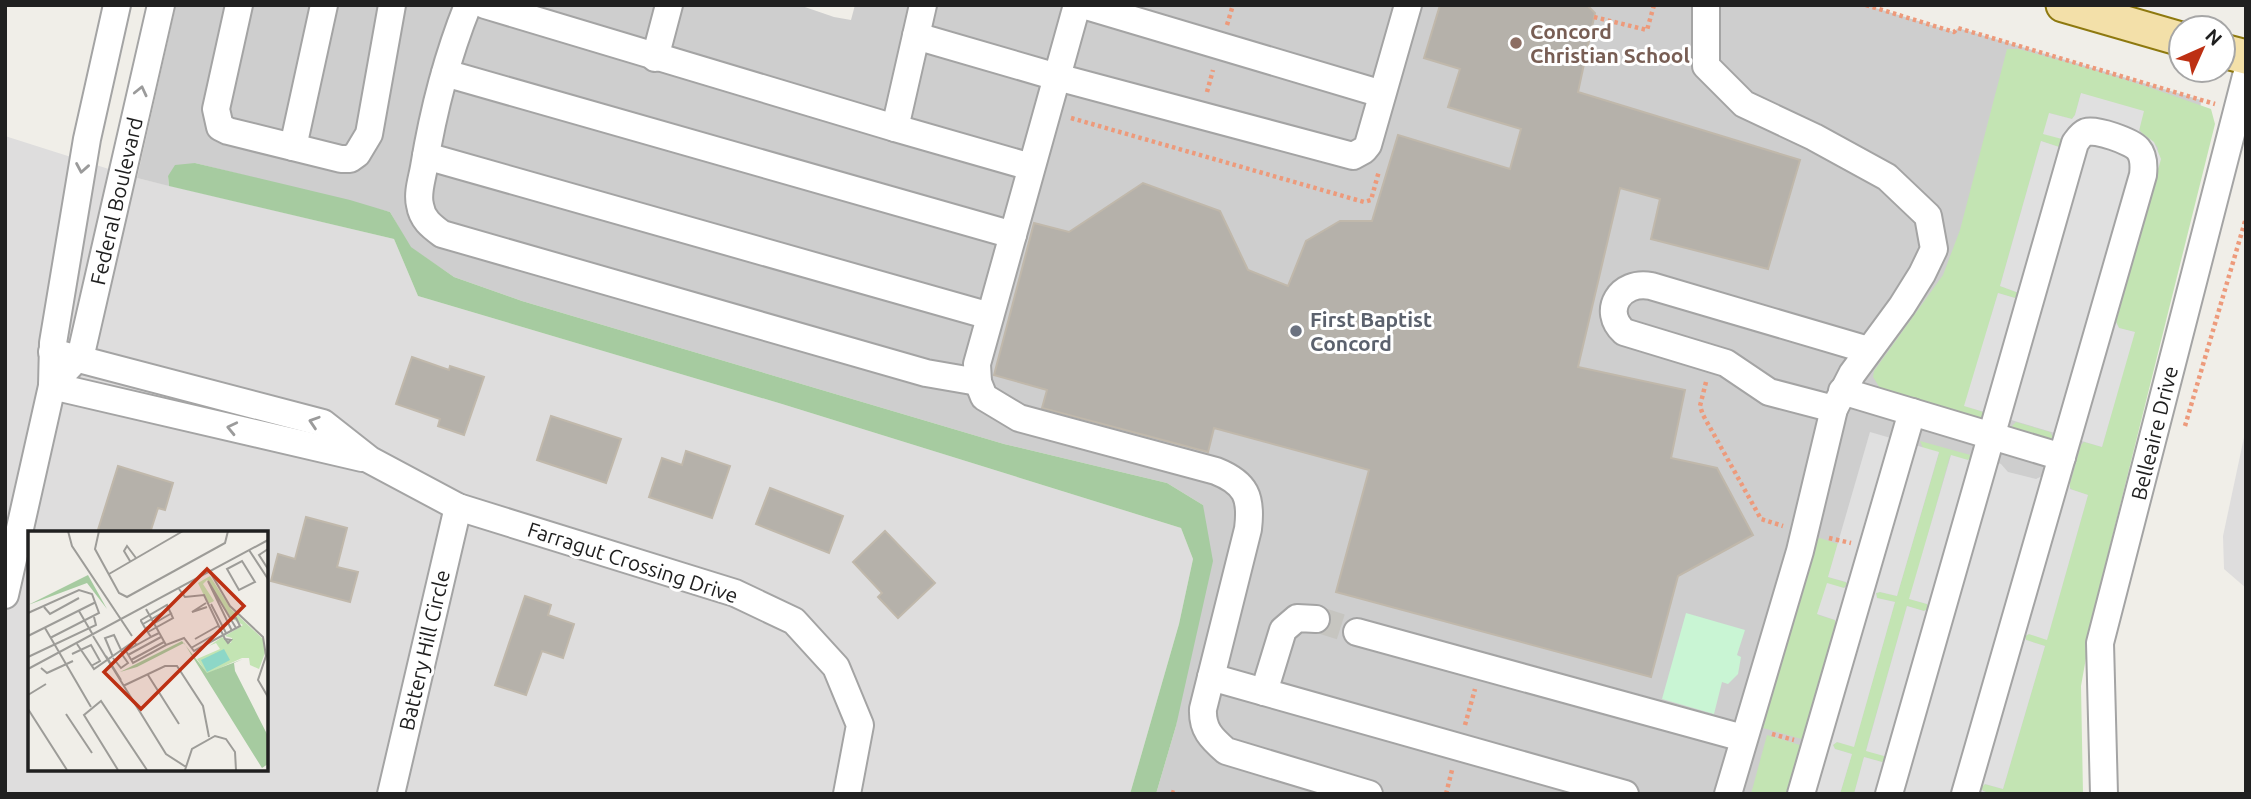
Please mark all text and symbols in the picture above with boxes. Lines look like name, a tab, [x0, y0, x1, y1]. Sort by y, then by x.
north arrow	[2167, 14, 2237, 84]
place label: Concord Christian School	[1530, 19, 1690, 67]
text: N	[2201, 24, 2227, 50]
marker: Concord Christian School	[1508, 35, 1524, 51]
one-way arrow	[133, 85, 147, 97]
street label: Federal Boulevard	[85, 115, 147, 287]
one-way arrow	[75, 162, 90, 174]
place label: First Baptist Concord	[1310, 307, 1432, 355]
marker: First Baptist Concord	[1288, 323, 1304, 339]
street label: Belleaire Drive	[2126, 363, 2182, 503]
one-way arrow	[309, 416, 321, 430]
one-way arrow	[226, 421, 238, 436]
street label: Farragut Crossing Drive	[525, 517, 741, 607]
inset map	[28, 531, 268, 771]
street label: Battery Hill Circle	[394, 567, 454, 733]

